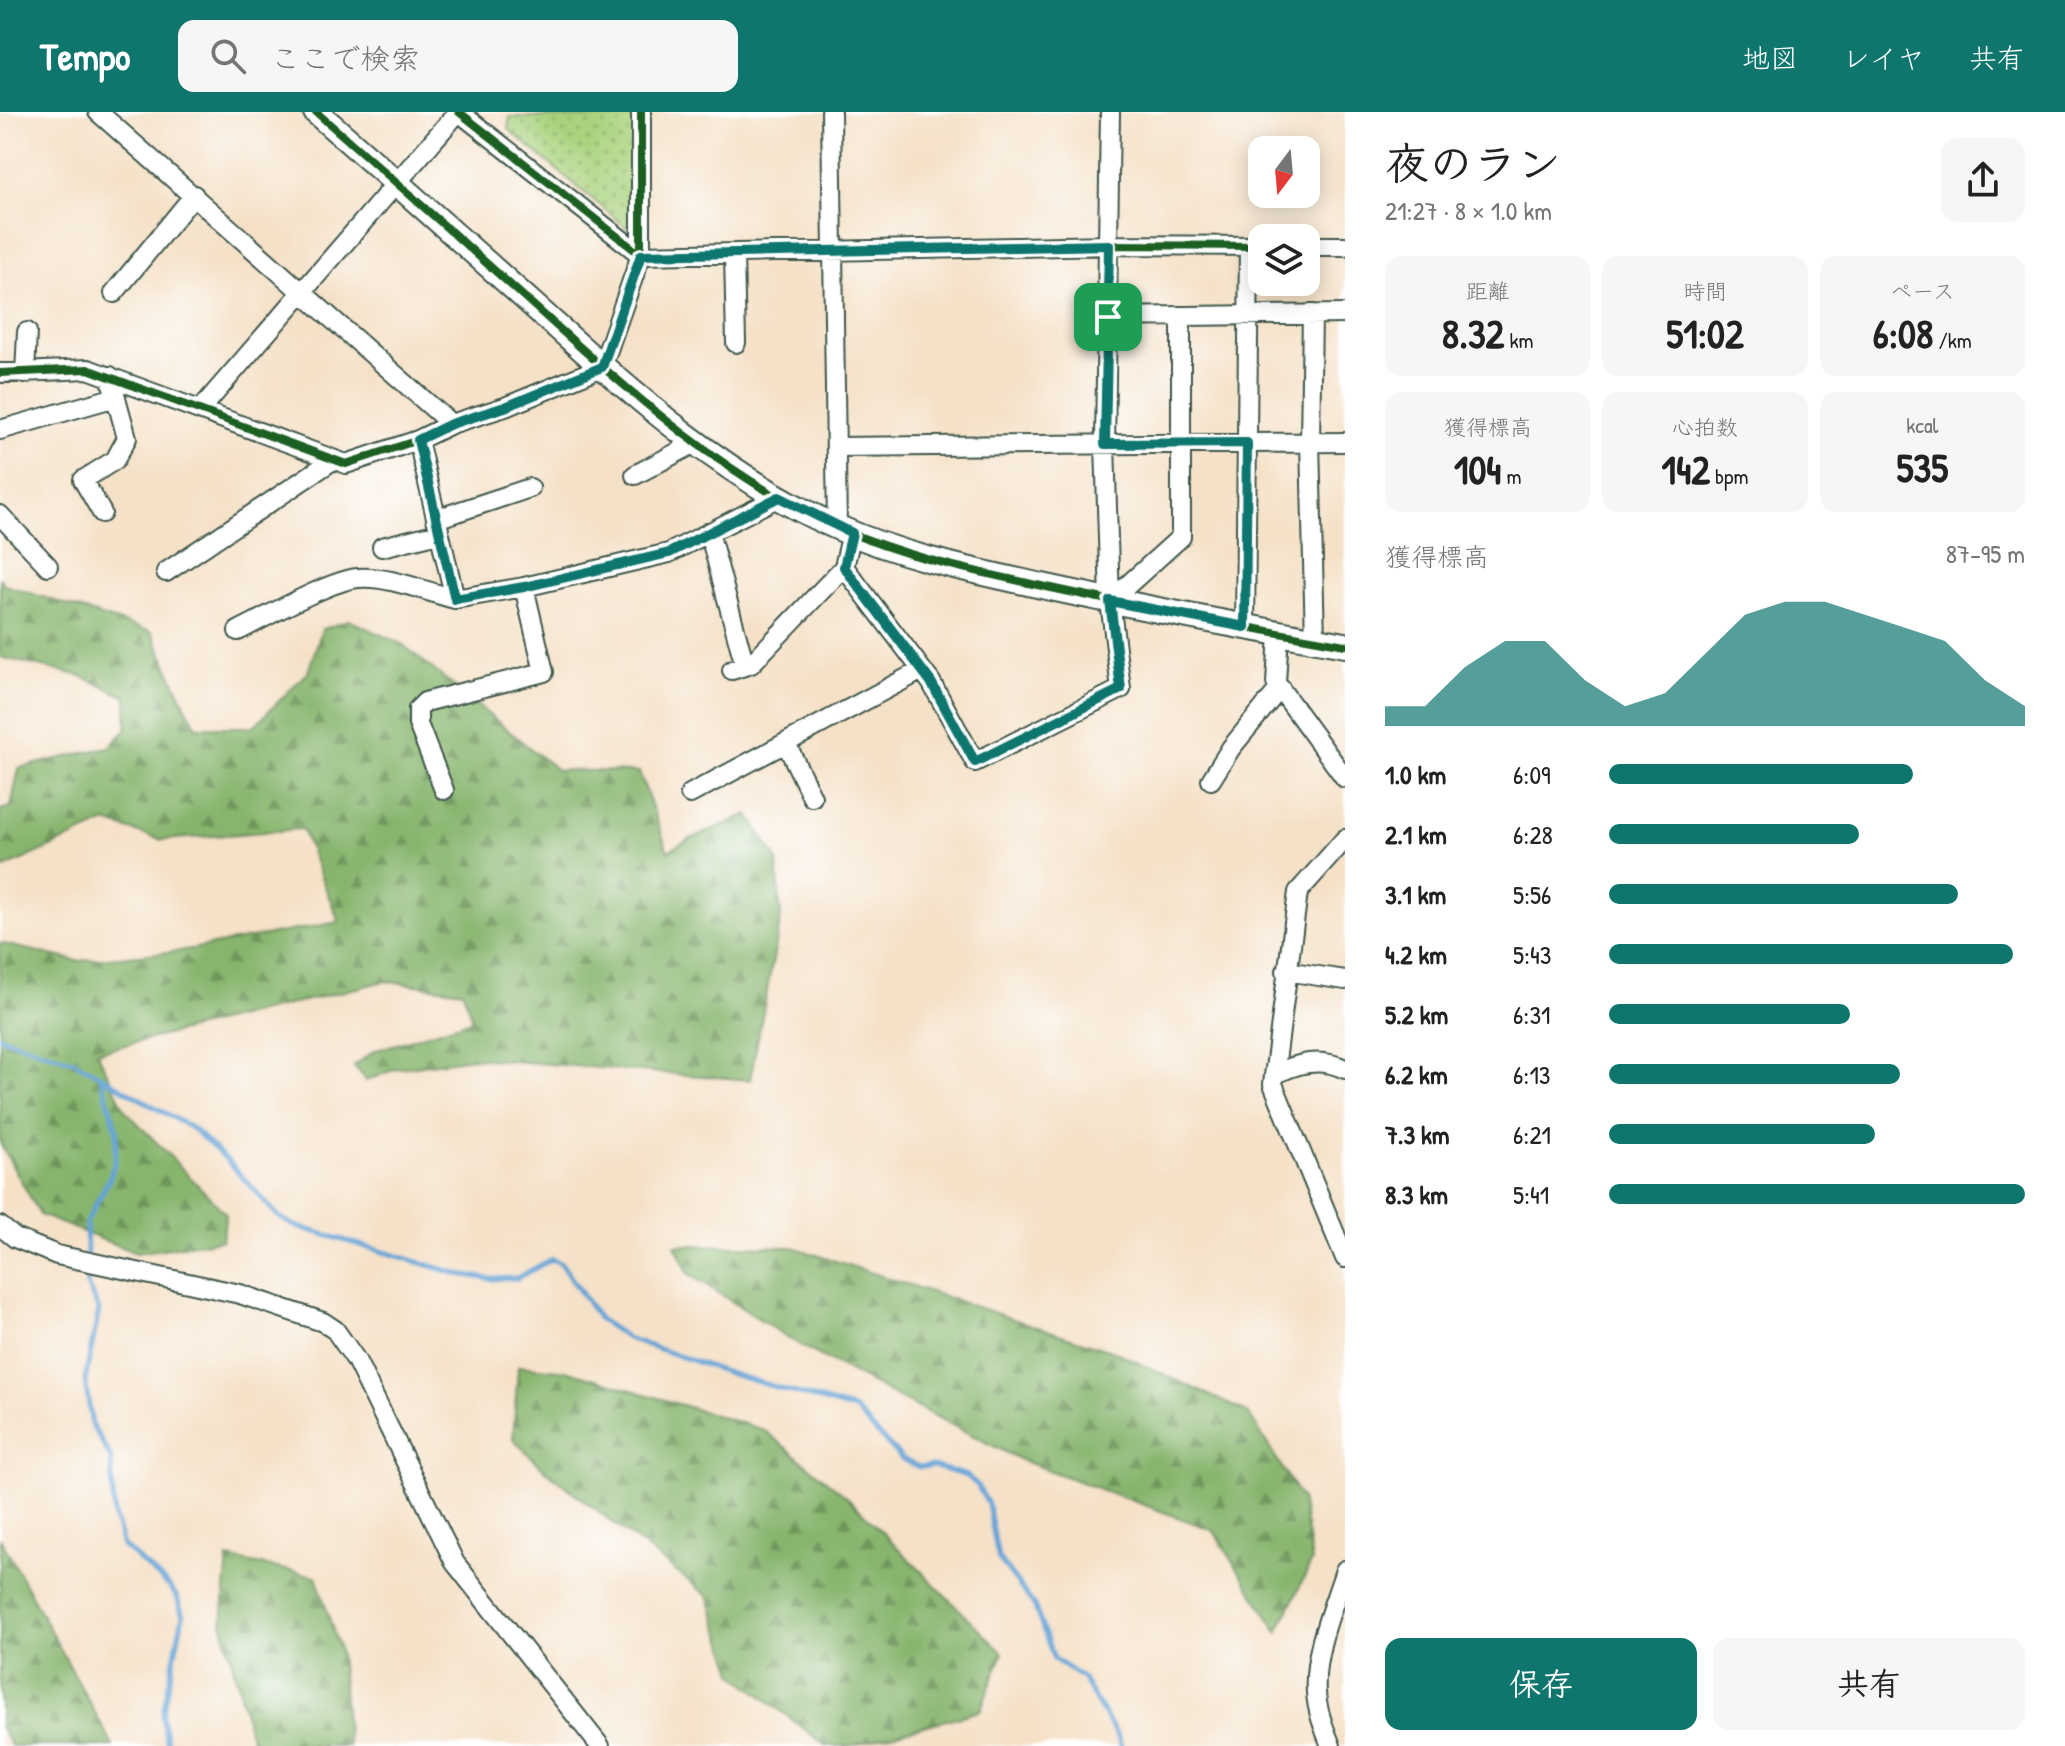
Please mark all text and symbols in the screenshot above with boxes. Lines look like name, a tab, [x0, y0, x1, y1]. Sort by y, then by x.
search box	[178, 20, 738, 92]
text: Tempo	[40, 30, 130, 82]
icon: search	[206, 34, 250, 78]
text: ここで検索	[270, 38, 420, 78]
text: 地図	[1742, 39, 1798, 77]
text: レイヤ	[1842, 39, 1925, 77]
text: 共有	[1969, 39, 2025, 77]
text: 夜のラン	[1385, 133, 1561, 193]
north arrow	[1248, 136, 1320, 208]
map controls	[1248, 136, 1320, 296]
button: share	[1941, 138, 2025, 222]
text: 21:27 · 8 × 1.0 km	[1385, 193, 1552, 228]
button: layers	[1248, 224, 1320, 296]
text: 距離	[1466, 276, 1510, 306]
text: 時間	[1683, 276, 1727, 306]
text: ペース	[1890, 276, 1955, 306]
pin	[1074, 283, 1142, 351]
icon: arrive	[1086, 295, 1130, 339]
text: 8.32	[1442, 306, 1504, 360]
text: 51:02	[1666, 306, 1744, 360]
text: 6:08	[1873, 306, 1933, 360]
text: km	[1504, 325, 1534, 355]
text: /km	[1933, 325, 1972, 355]
text: kcal	[1906, 410, 1938, 440]
text: 獲得標高	[1444, 412, 1532, 442]
text: 心拍数	[1672, 412, 1738, 442]
text: 535	[1896, 440, 1948, 494]
text: 104	[1454, 442, 1501, 496]
text: 142	[1662, 442, 1710, 496]
text: m	[1501, 461, 1521, 491]
text: bpm	[1710, 461, 1748, 491]
text: 87–95 m	[1946, 536, 2025, 571]
text: 獲得標高	[1385, 539, 1489, 574]
text: 1.0 km	[1385, 757, 1446, 792]
text: 6:09	[1513, 757, 1551, 792]
text: 2.1 km	[1385, 817, 1447, 852]
text: 6:28	[1513, 817, 1553, 852]
text: 3.1 km	[1385, 877, 1446, 912]
text: 5:56	[1513, 877, 1551, 912]
text: 4.2 km	[1385, 937, 1447, 972]
text: 5:43	[1513, 937, 1551, 972]
text: 5.2 km	[1385, 997, 1448, 1032]
text: 6:31	[1513, 997, 1551, 1032]
text: 6.2 km	[1385, 1057, 1448, 1092]
text: 6:13	[1513, 1057, 1551, 1092]
text: 7.3 km	[1385, 1117, 1450, 1152]
text: 6:21	[1513, 1117, 1551, 1152]
text: 8.3 km	[1385, 1177, 1448, 1212]
text: 5:41	[1513, 1177, 1549, 1212]
button: 保存	[1385, 1638, 1697, 1730]
button: 共有	[1713, 1638, 2025, 1730]

